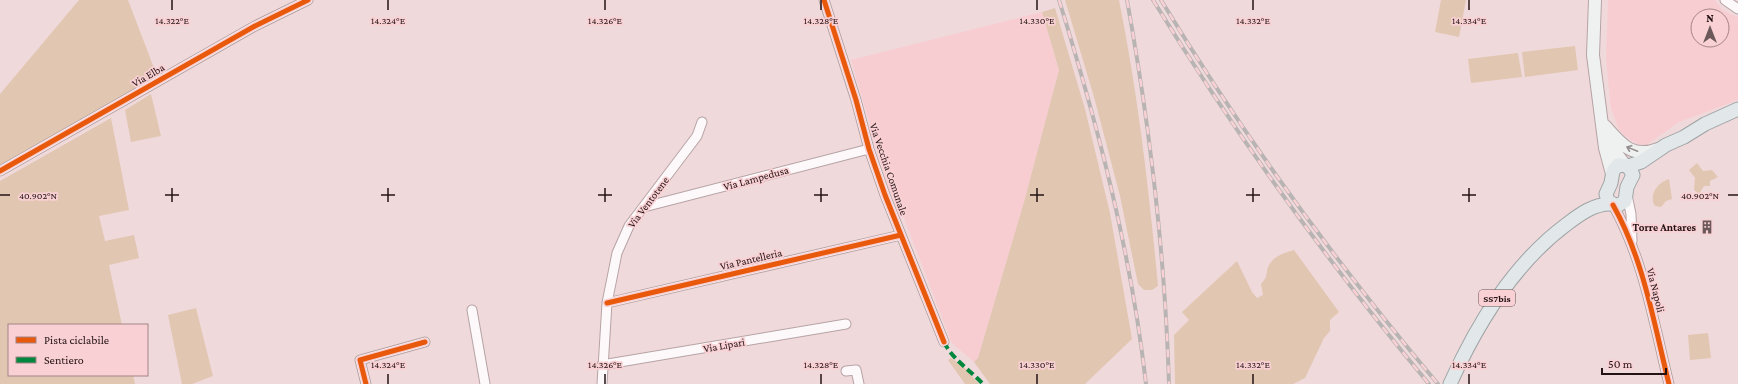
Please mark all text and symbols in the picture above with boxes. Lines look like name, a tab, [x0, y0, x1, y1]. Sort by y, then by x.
north arrow	[1690, 8, 1730, 48]
text: N	[1706, 12, 1714, 24]
text: 14.322°E	[155, 15, 189, 26]
text: 14.324°E	[371, 15, 406, 26]
text: 14.326°E	[588, 15, 622, 26]
text: 14.328°E	[804, 15, 839, 26]
text: 14.330°E	[1020, 15, 1055, 26]
text: 14.332°E	[1236, 15, 1270, 26]
text: 14.334°E	[1452, 15, 1487, 26]
street label: Via Elba	[130, 61, 166, 89]
street label: Via Vecchia Comunale	[868, 121, 911, 217]
one-way arrow	[1626, 145, 1638, 153]
street label: Via Lampedusa	[722, 164, 790, 193]
street label: Via Ventotene	[625, 174, 671, 230]
text: 40.902°N	[19, 190, 57, 201]
text: 40.902°N	[1681, 190, 1719, 201]
building icon: Torre Antares	[1699, 219, 1715, 235]
place label: Torre Antares	[1633, 221, 1697, 233]
street label: Via Pantelleria	[719, 246, 783, 272]
street label: Via Napoli	[1644, 267, 1667, 314]
road number: SS7bis	[1479, 290, 1515, 306]
legend	[8, 324, 148, 376]
text: Pista ciclabile	[44, 333, 109, 347]
street label: Via Lipari	[702, 335, 746, 356]
scale bar	[1602, 350, 1666, 376]
text: Sentiero	[44, 353, 84, 367]
text: 50 m	[1608, 357, 1633, 371]
text: 14.324°E	[371, 359, 406, 370]
text: 14.326°E	[588, 359, 622, 370]
text: 14.328°E	[804, 359, 839, 370]
text: 14.330°E	[1020, 359, 1055, 370]
text: 14.332°E	[1236, 359, 1270, 370]
text: 14.334°E	[1452, 359, 1487, 370]

